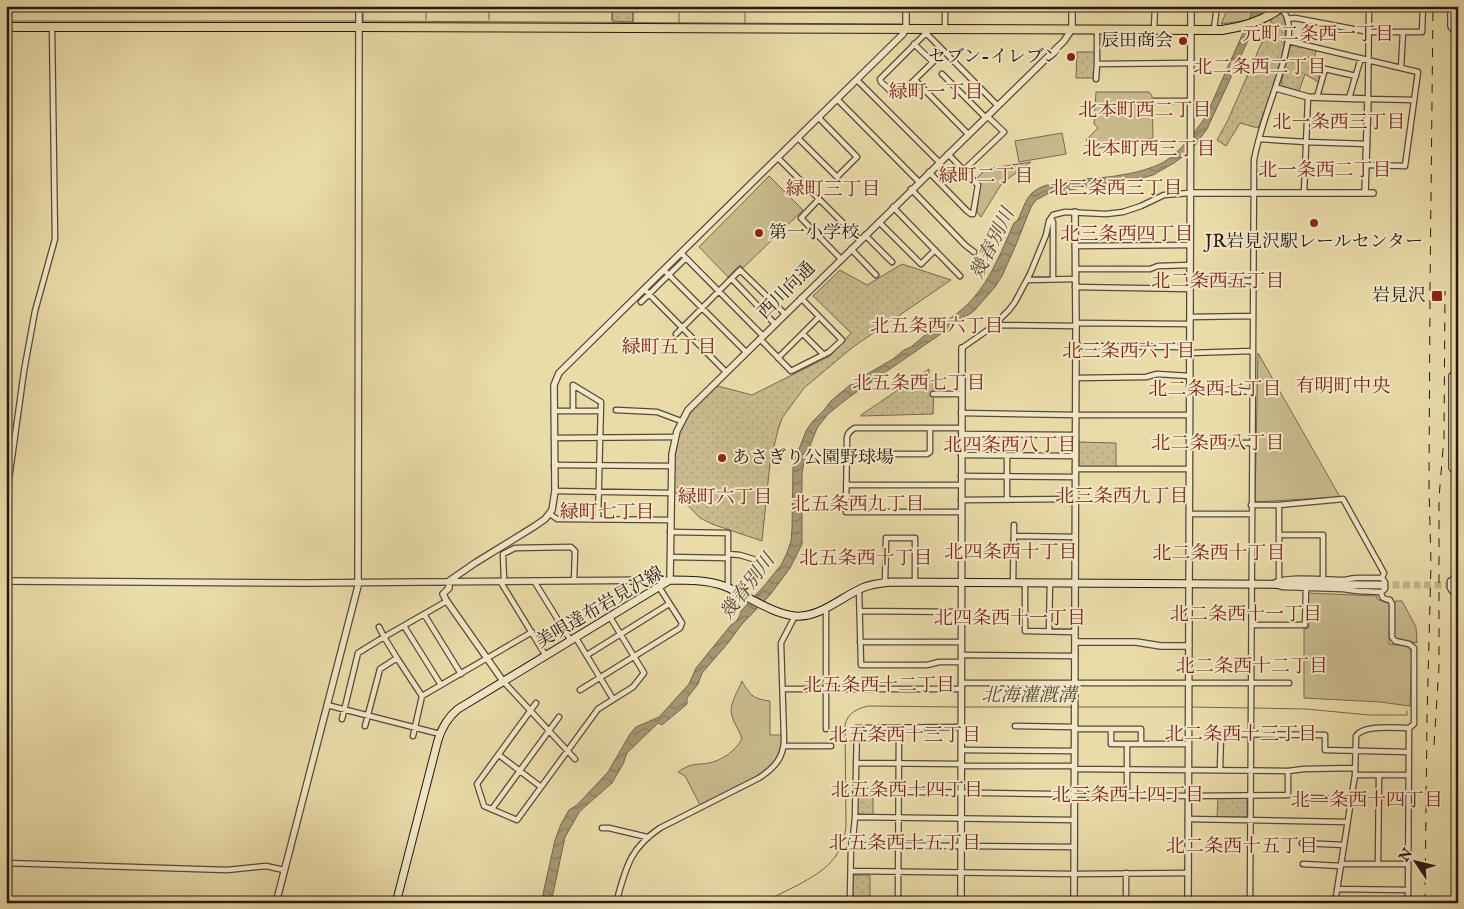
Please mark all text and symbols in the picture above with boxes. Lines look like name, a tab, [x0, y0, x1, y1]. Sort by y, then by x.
district label: 元町二条西一丁目	[1242, 23, 1394, 47]
place label: 辰田商会	[1101, 30, 1173, 53]
marker: 辰田商会	[1177, 35, 1189, 47]
place label: セブン-イレブン	[928, 46, 1061, 69]
marker: セブン-イレブン	[1065, 51, 1077, 63]
district label: 北二条西二丁目	[1193, 56, 1327, 80]
district label: 緑町一丁目	[888, 81, 984, 105]
district label: 北本町西二丁目	[1078, 99, 1212, 123]
district label: 北一条西三丁目	[1272, 111, 1406, 135]
district label: 北本町西三丁目	[1082, 138, 1216, 162]
district label: 北一条西二丁目	[1258, 159, 1392, 183]
district label: 緑町二丁目	[938, 165, 1034, 189]
district label: 北三条西三丁目	[1049, 177, 1183, 201]
district label: 緑町三丁目	[785, 178, 881, 202]
water label: 幾春別川	[966, 203, 1021, 283]
marker: JR岩見沢駅レールセンター	[1308, 217, 1320, 229]
place label: 第一小学校	[769, 222, 859, 245]
district label: 北三条西四丁目	[1060, 223, 1194, 247]
marker: 第一小学校	[753, 227, 765, 239]
place label: JR岩見沢駅レールセンター	[1203, 231, 1423, 254]
street label: 西川向通	[753, 257, 821, 325]
district label: 北二条西五丁目	[1151, 270, 1285, 294]
place label: 岩見沢	[1372, 285, 1426, 308]
marker: 岩見沢	[1430, 289, 1444, 303]
district label: 北五条西六丁目	[870, 315, 1004, 339]
district label: 緑町五丁目	[621, 336, 717, 360]
district label: 北三条西六丁目	[1062, 340, 1196, 364]
district label: 北五条西七丁目	[852, 372, 986, 396]
district label: 有明町中央	[1295, 375, 1391, 399]
district label: 北二条西七丁目	[1148, 378, 1282, 402]
district label: 北二条西八丁目	[1151, 432, 1285, 456]
district label: 北四条西八丁目	[943, 434, 1077, 458]
place label: あさぎり公園野球場	[732, 447, 894, 470]
marker: あさぎり公園野球場	[716, 452, 728, 464]
district label: 北三条西九丁目	[1055, 485, 1189, 509]
district label: 緑町六丁目	[677, 486, 773, 510]
district label: 北五条西九丁目	[791, 493, 925, 517]
district label: 緑町七丁目	[559, 501, 655, 525]
district label: 北四条西十丁目	[944, 541, 1078, 565]
district label: 北二条西十丁目	[1152, 542, 1286, 566]
district label: 北五条西十丁目	[799, 547, 933, 571]
water label: 幾春別川	[716, 548, 782, 625]
street label: 美唄達布岩見沢線	[532, 562, 668, 654]
district label: 北二条西十一丁目	[1170, 603, 1322, 627]
district label: 北四条西十一丁目	[934, 607, 1086, 631]
district label: 北二条西十二丁目	[1176, 655, 1328, 679]
district label: 北五条西十二丁目	[803, 674, 955, 698]
water label: 北海灌漑溝	[981, 684, 1079, 708]
district label: 北二条西十三丁目	[1165, 723, 1317, 747]
district label: 北五条西十三丁目	[829, 724, 981, 748]
district label: 北五条西十四丁目	[831, 779, 983, 803]
district label: 北三条西十四丁目	[1052, 784, 1204, 808]
district label: 北一条西十四丁目	[1291, 789, 1443, 813]
district label: 北五条西十五丁目	[829, 832, 981, 856]
district label: 北二条西十五丁目	[1166, 835, 1318, 859]
north arrow	[1392, 836, 1442, 886]
text: N	[1395, 845, 1417, 866]

